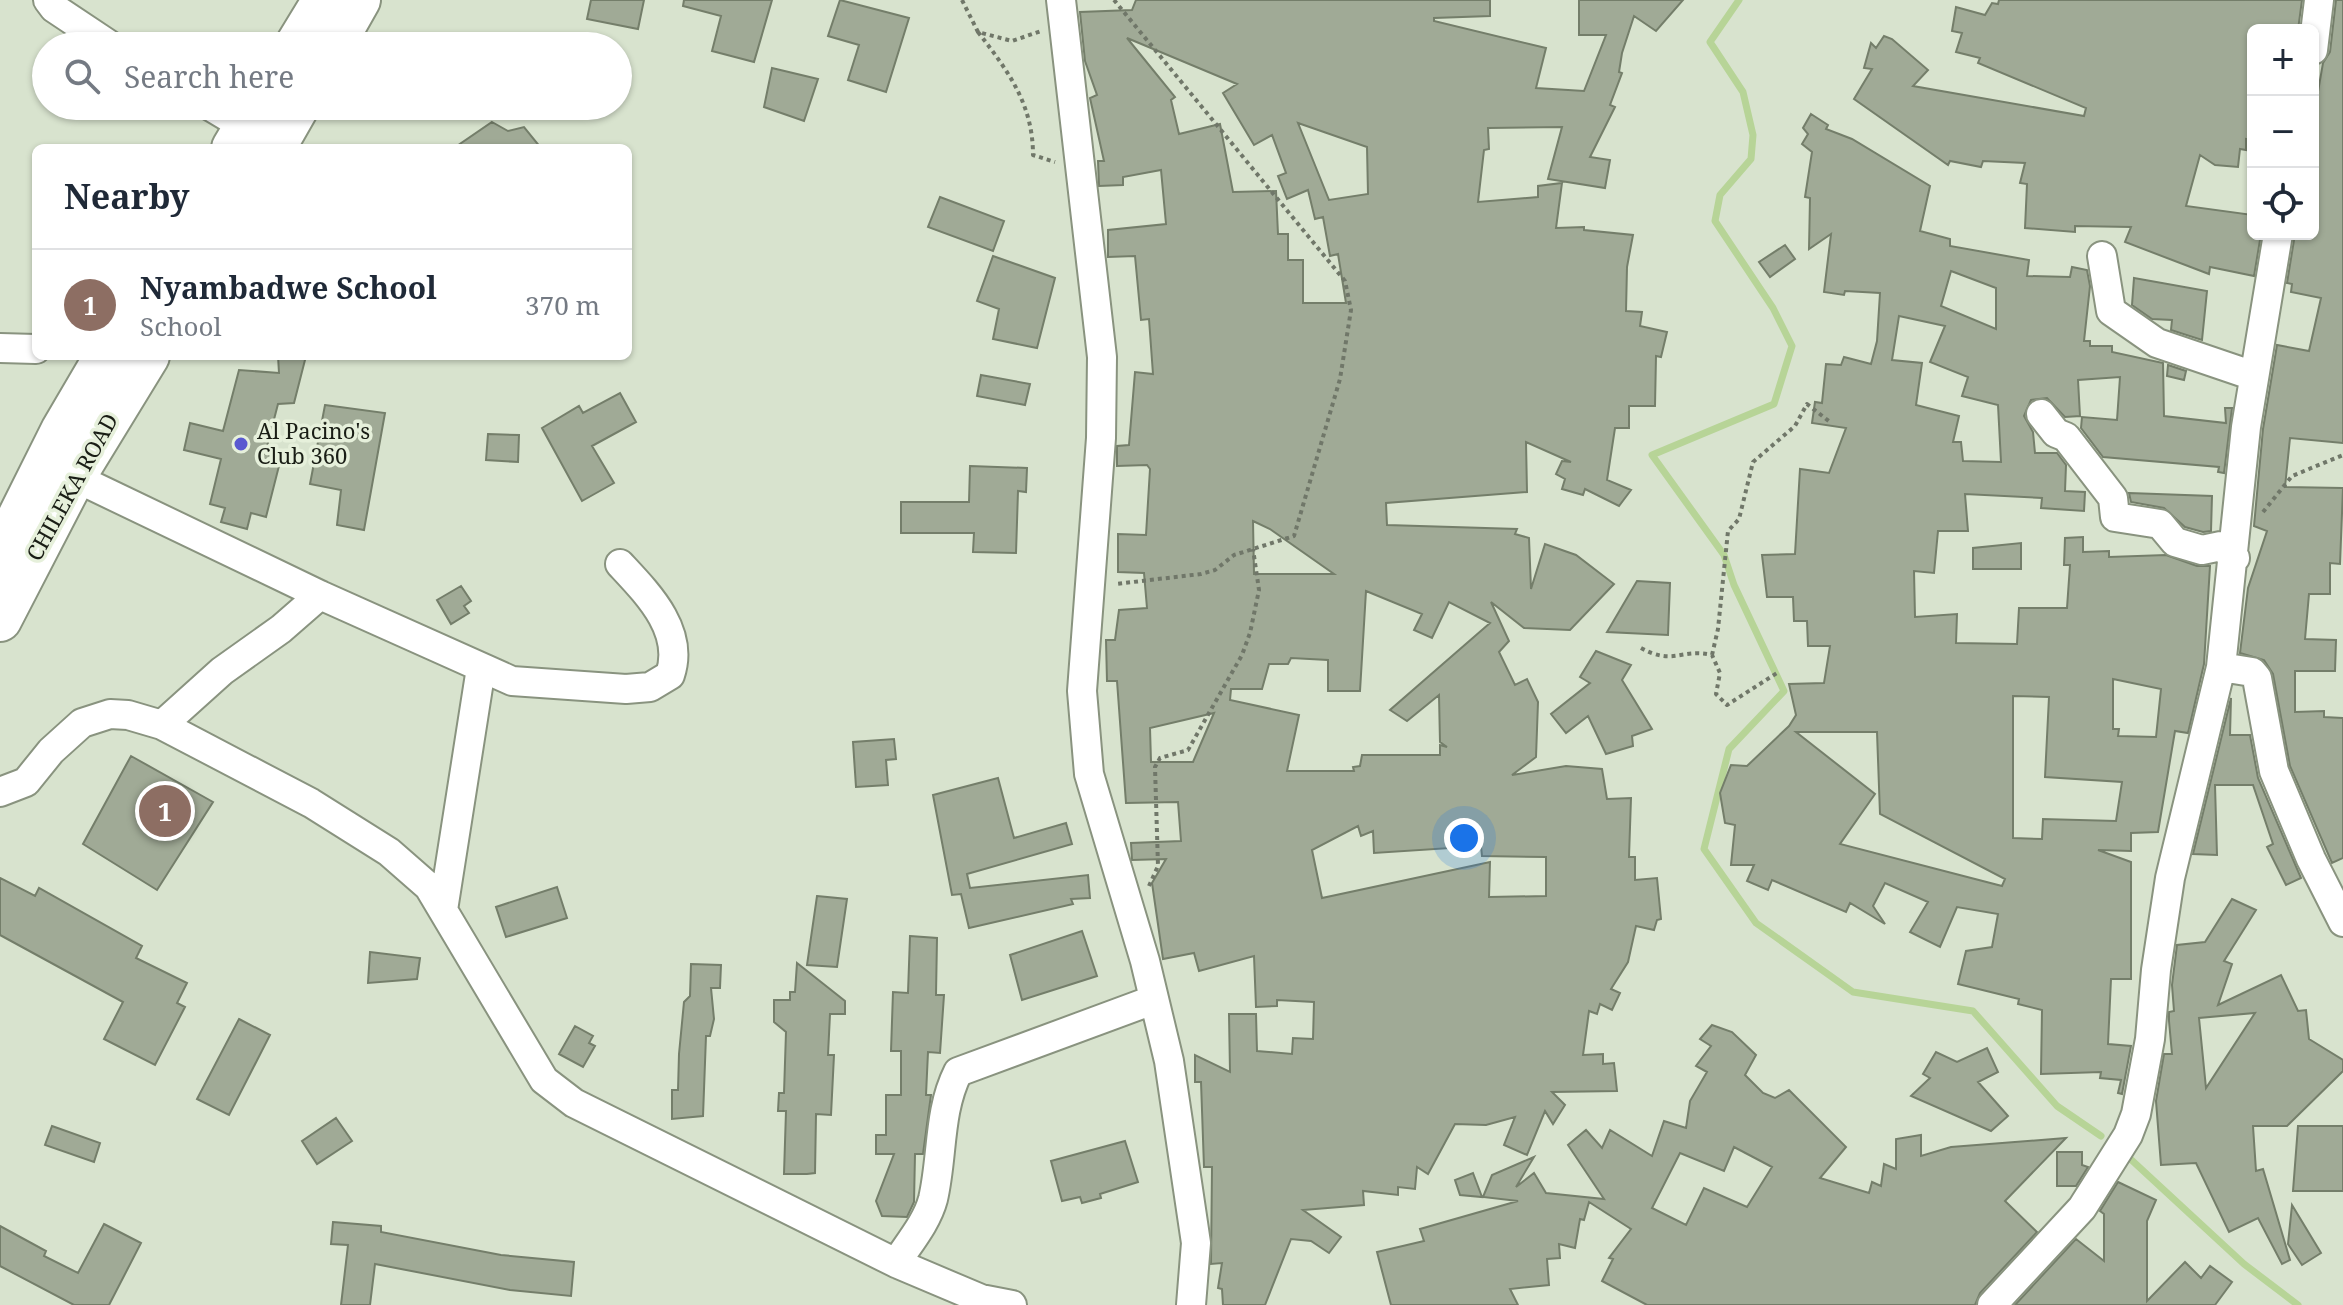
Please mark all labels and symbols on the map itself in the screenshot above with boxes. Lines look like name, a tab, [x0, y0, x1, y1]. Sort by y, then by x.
street label: CHILEKA ROAD	[18, 407, 124, 566]
place label: Al Pacino's Club 360	[257, 415, 370, 470]
marker: Al Pacino's Club 360	[232, 435, 250, 453]
pin: 1	[139, 781, 191, 841]
your location	[1444, 818, 1484, 858]

